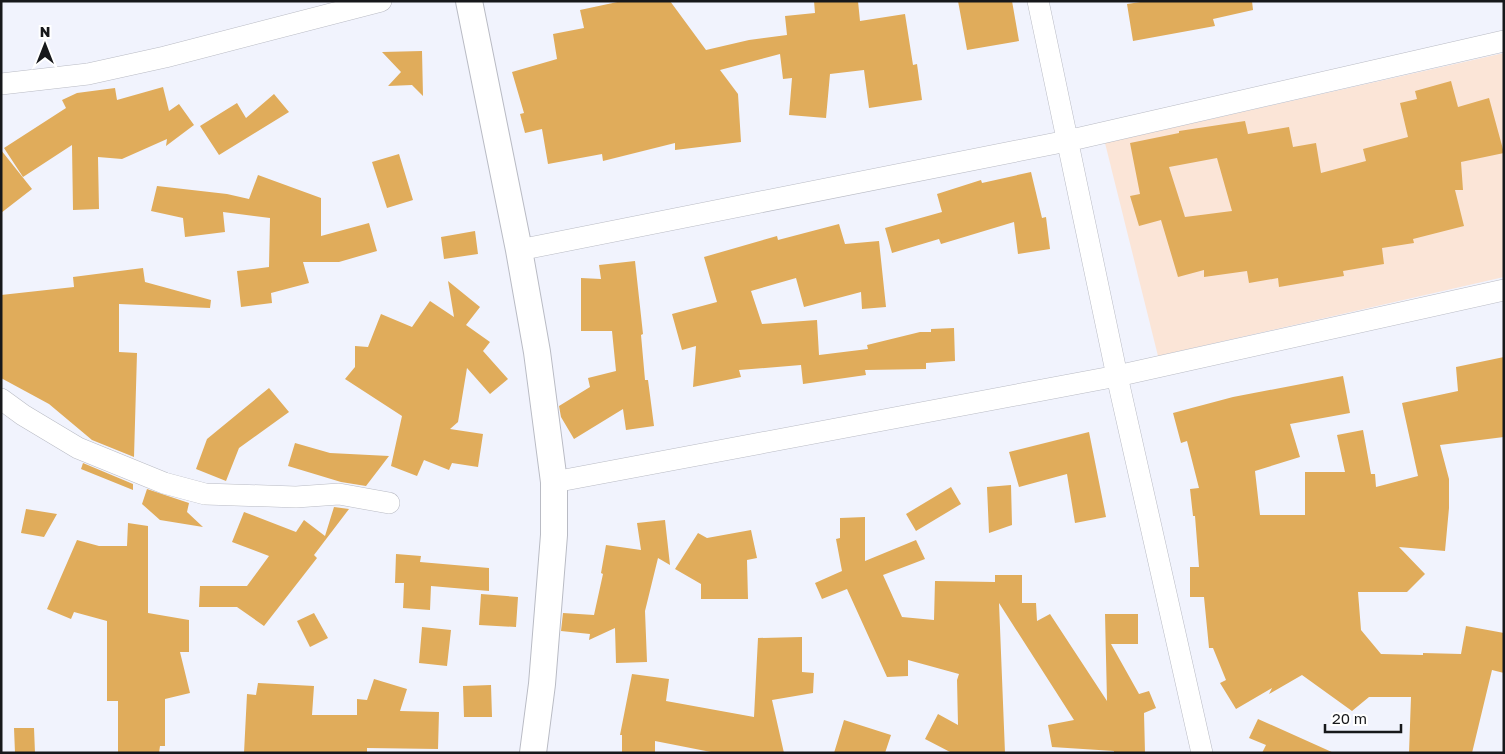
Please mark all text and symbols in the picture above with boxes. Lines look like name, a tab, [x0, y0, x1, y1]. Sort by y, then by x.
north arrow	[20, 20, 70, 70]
text: N	[40, 23, 50, 40]
scale bar	[1325, 702, 1401, 734]
text: 20 m	[1332, 709, 1367, 727]

